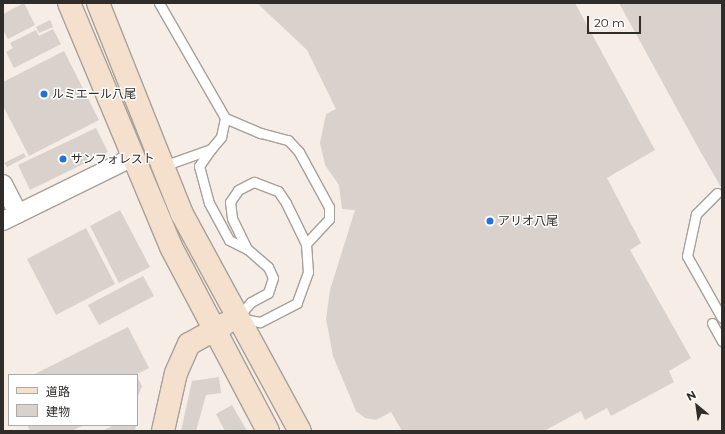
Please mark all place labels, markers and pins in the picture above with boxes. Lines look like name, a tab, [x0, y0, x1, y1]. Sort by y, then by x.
place label: ルミエール八尾	[52, 87, 136, 101]
marker: ルミエール八尾	[39, 89, 49, 99]
place label: サンフォレスト	[71, 152, 155, 166]
marker: サンフォレスト	[58, 154, 68, 164]
place label: アリオ八尾	[498, 214, 558, 228]
marker: アリオ八尾	[485, 216, 495, 226]

